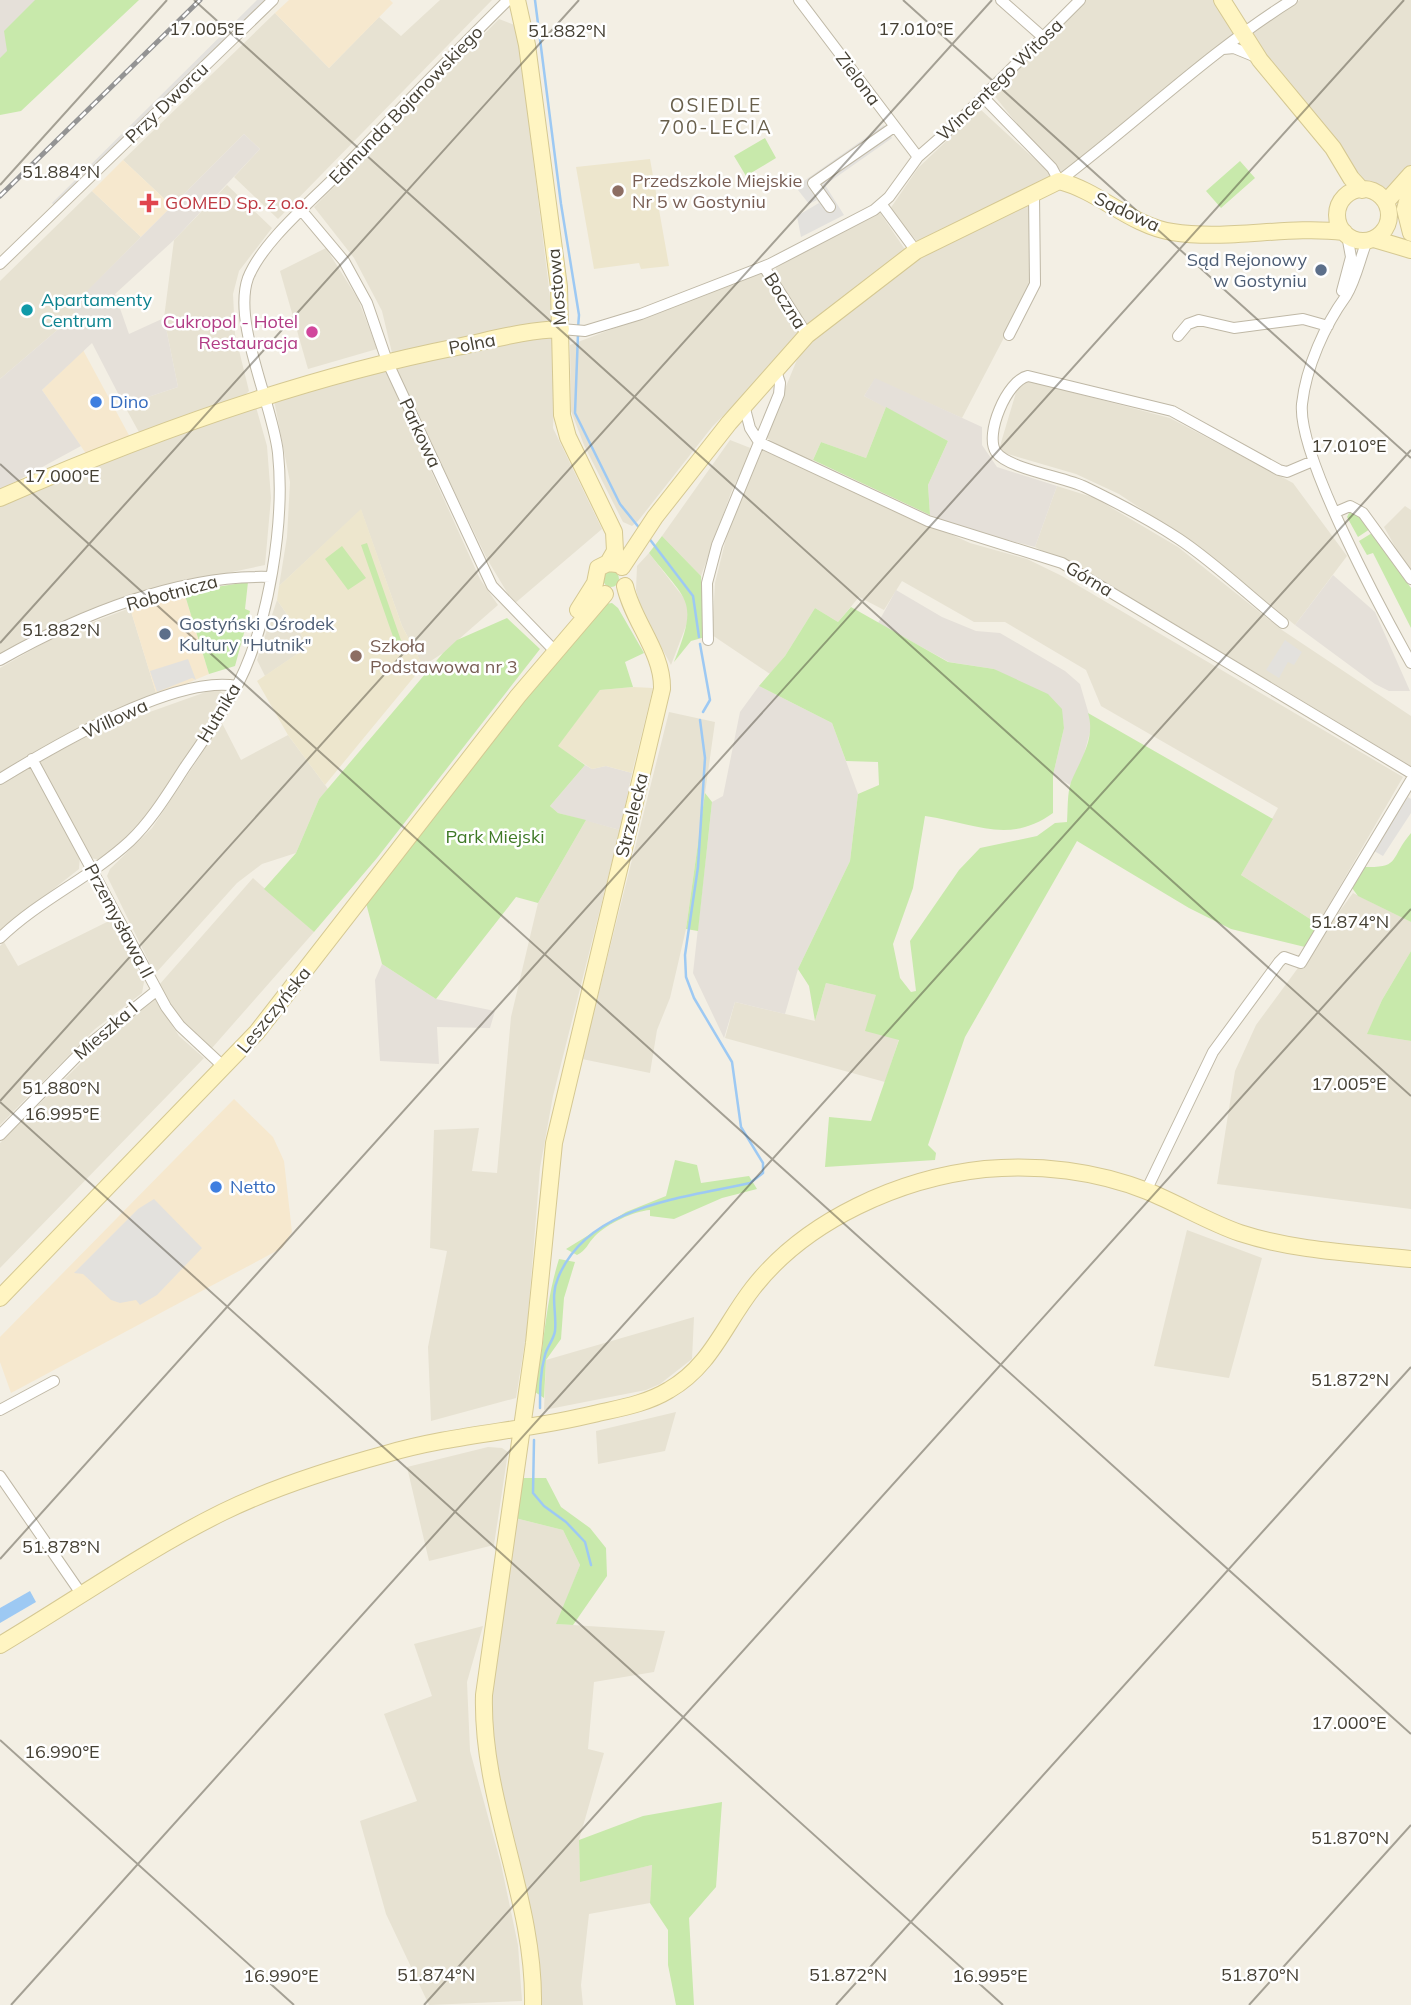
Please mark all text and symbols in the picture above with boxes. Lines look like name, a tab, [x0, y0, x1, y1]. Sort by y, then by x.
street label: Wincentego Witosa	[932, 14, 1067, 146]
text: 17.005°E	[169, 17, 245, 40]
text: 17.010°E	[878, 17, 954, 40]
text: 51.882°N	[528, 19, 606, 42]
street label: Edmunda Bojanowskiego	[324, 21, 487, 189]
street label: Zielona	[831, 48, 886, 110]
street label: Przy Dworcu	[120, 57, 213, 148]
district label: OSIEDLE 700-LECIA	[659, 93, 773, 139]
text: 51.884°N	[22, 160, 100, 183]
place label: Przedszkole Miejskie Nr 5 w Gostyniu	[632, 169, 802, 213]
marker: Przedszkole Miejskie Nr 5 w Gostyniu	[610, 183, 626, 199]
street label: Sądowa	[1091, 186, 1163, 237]
place label: GOMED Sp. z o.o.	[165, 191, 308, 214]
marker: GOMED Sp. z o.o.	[139, 193, 159, 213]
street label: Mostowa	[542, 248, 571, 326]
place label: Sąd Rejonowy w Gostyniu	[1187, 248, 1307, 292]
marker: Sąd Rejonowy w Gostyniu	[1313, 262, 1329, 278]
street label: Boczna	[759, 268, 812, 333]
place label: Apartamenty Centrum	[41, 288, 152, 332]
marker: Apartamenty Centrum	[19, 302, 35, 318]
place label: Cukropol - Hotel Restauracja	[163, 310, 298, 354]
marker: Cukropol - Hotel Restauracja	[304, 324, 320, 340]
street label: Polna	[447, 328, 497, 359]
place label: Dino	[110, 390, 149, 413]
marker: Dino	[88, 394, 104, 410]
street label: Parkowa	[394, 394, 447, 471]
text: 17.010°E	[1311, 434, 1387, 457]
text: 17.000°E	[24, 464, 100, 487]
street label: Górna	[1061, 555, 1117, 602]
street label: Robotnicza	[124, 569, 220, 616]
place label: Gostyński Ośrodek Kultury "Hutnik"	[179, 612, 335, 656]
text: 51.882°N	[22, 618, 100, 641]
marker: Gostyński Ośrodek Kultury "Hutnik"	[157, 626, 173, 642]
place label: Szkoła Podstawowa nr 3	[370, 634, 517, 678]
marker: Szkoła Podstawowa nr 3	[348, 648, 364, 664]
street label: Hutnika	[192, 679, 245, 747]
street label: Willowa	[79, 693, 151, 744]
street label: Strzelecka	[610, 770, 653, 859]
park label: Park Miejski	[446, 825, 544, 848]
street label: Przemysława II	[80, 860, 159, 982]
text: 51.874°N	[1311, 910, 1389, 933]
street label: Leszczyńska	[232, 962, 315, 1058]
street label: Mieszka I	[69, 997, 142, 1065]
text: 17.005°E	[1311, 1072, 1387, 1095]
text: 51.880°N	[22, 1076, 100, 1099]
text: 16.995°E	[24, 1102, 100, 1125]
place label: Netto	[230, 1175, 276, 1198]
marker: Netto	[208, 1179, 224, 1195]
text: 51.872°N	[1311, 1368, 1389, 1391]
text: 51.878°N	[22, 1535, 100, 1558]
text: 17.000°E	[1311, 1711, 1387, 1734]
text: 16.990°E	[24, 1740, 100, 1763]
text: 51.870°N	[1311, 1826, 1389, 1849]
text: 51.874°N	[397, 1963, 475, 1986]
text: 51.872°N	[809, 1963, 887, 1986]
text: 51.870°N	[1221, 1963, 1299, 1986]
text: 16.990°E	[243, 1964, 319, 1987]
text: 16.995°E	[952, 1964, 1028, 1987]

